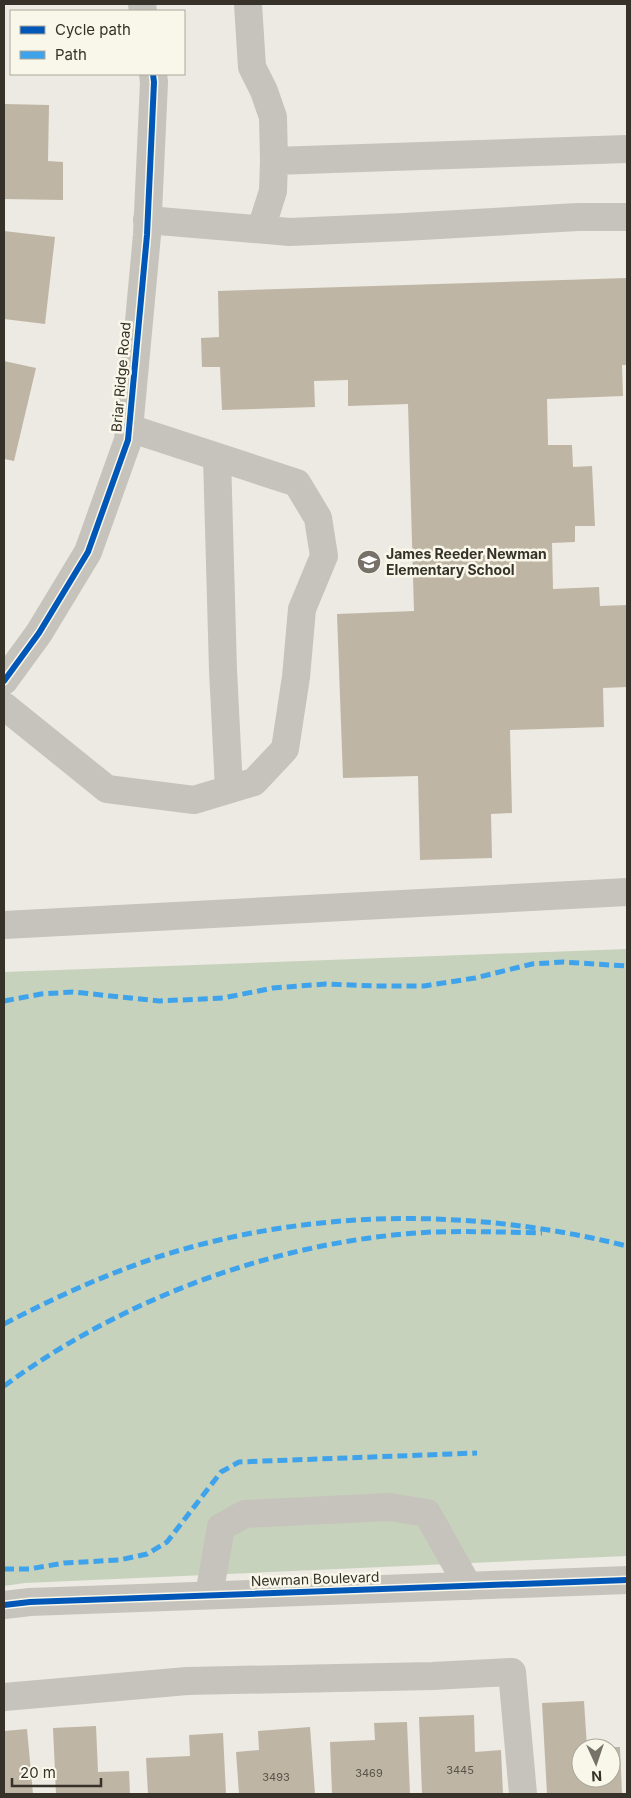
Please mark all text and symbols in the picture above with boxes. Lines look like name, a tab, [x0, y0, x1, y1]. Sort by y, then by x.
legend	[10, 10, 185, 75]
text: Cycle path	[55, 20, 131, 39]
text: Path	[55, 45, 87, 64]
street label: Briar Ridge Road	[107, 321, 134, 433]
place label: James Reeder Newman Elementary School	[386, 545, 547, 578]
school or university icon: James Reeder Newman Elementary School	[356, 549, 382, 575]
street label: Newman Boulevard	[250, 1568, 380, 1589]
north arrow	[571, 1738, 621, 1788]
scale bar	[12, 1756, 101, 1788]
text: 20 m	[20, 1763, 56, 1782]
house number: 3445	[446, 1763, 474, 1777]
house number: 3469	[355, 1766, 383, 1780]
text: N	[591, 1768, 602, 1785]
house number: 3493	[262, 1770, 290, 1784]

